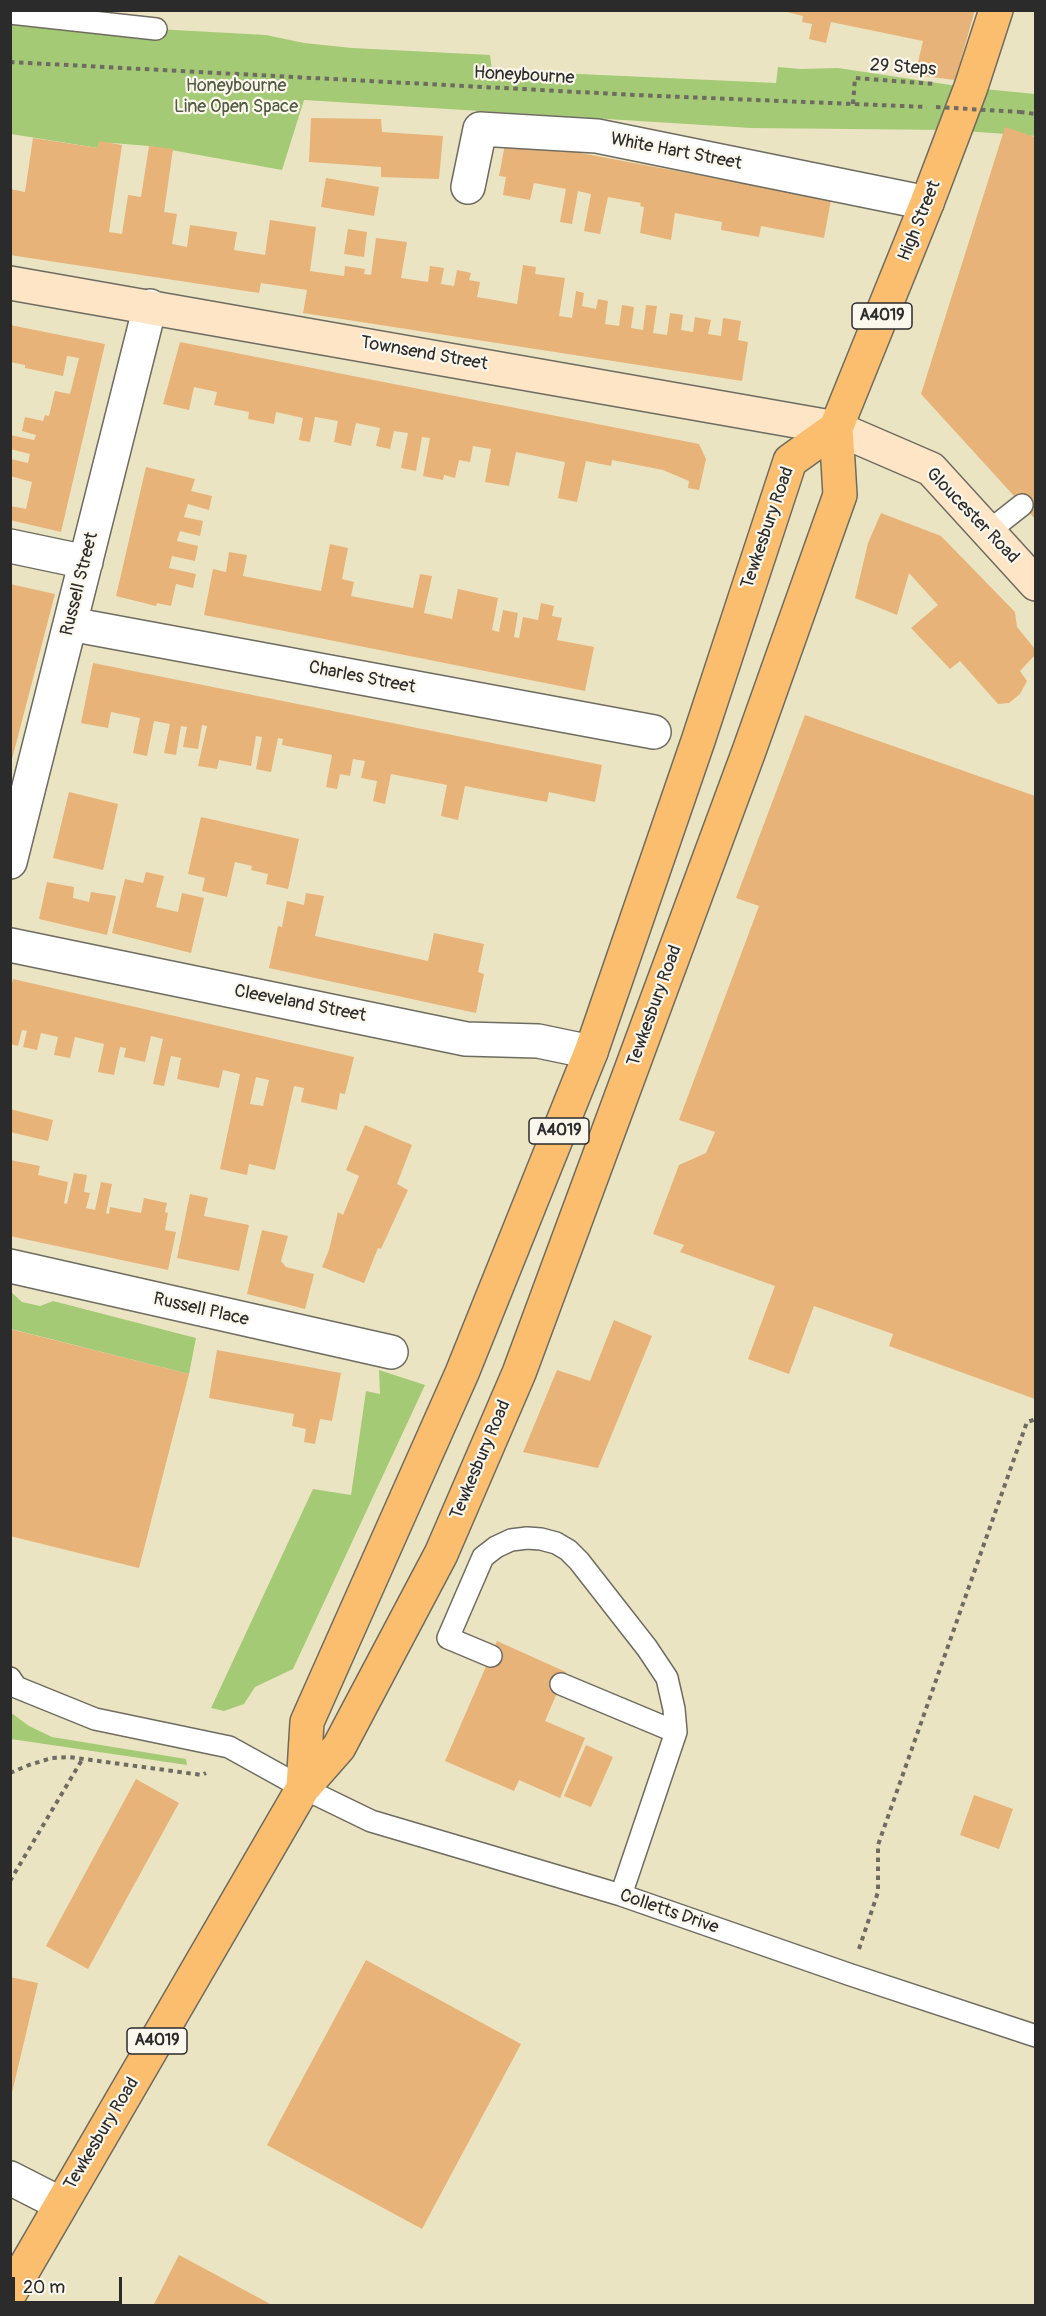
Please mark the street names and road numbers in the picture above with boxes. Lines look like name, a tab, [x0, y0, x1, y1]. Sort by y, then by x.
street label: 29 Steps	[869, 55, 937, 81]
street label: Honeybourne	[473, 63, 575, 89]
street label: White Hart Street	[608, 129, 744, 175]
street label: High Street	[894, 178, 946, 264]
road number: A4019	[852, 303, 912, 329]
street label: Townsend Street	[359, 332, 489, 376]
street label: Tewkesbury Road	[737, 464, 799, 592]
street label: Gloucester Road	[921, 464, 1023, 568]
street label: Russell Street	[57, 530, 103, 638]
street label: Charles Street	[307, 657, 417, 699]
street label: Tewkesbury Road	[623, 942, 687, 1070]
street label: Cleeveland Street	[232, 981, 368, 1027]
road number: A4019	[529, 1118, 589, 1144]
street label: Russell Place	[151, 1289, 251, 1331]
street label: Tewkesbury Road	[446, 1397, 516, 1523]
street label: Colletts Drive	[617, 1885, 721, 1939]
road number: A4019	[127, 2028, 187, 2054]
street label: Tewkesbury Road	[60, 2074, 144, 2194]

